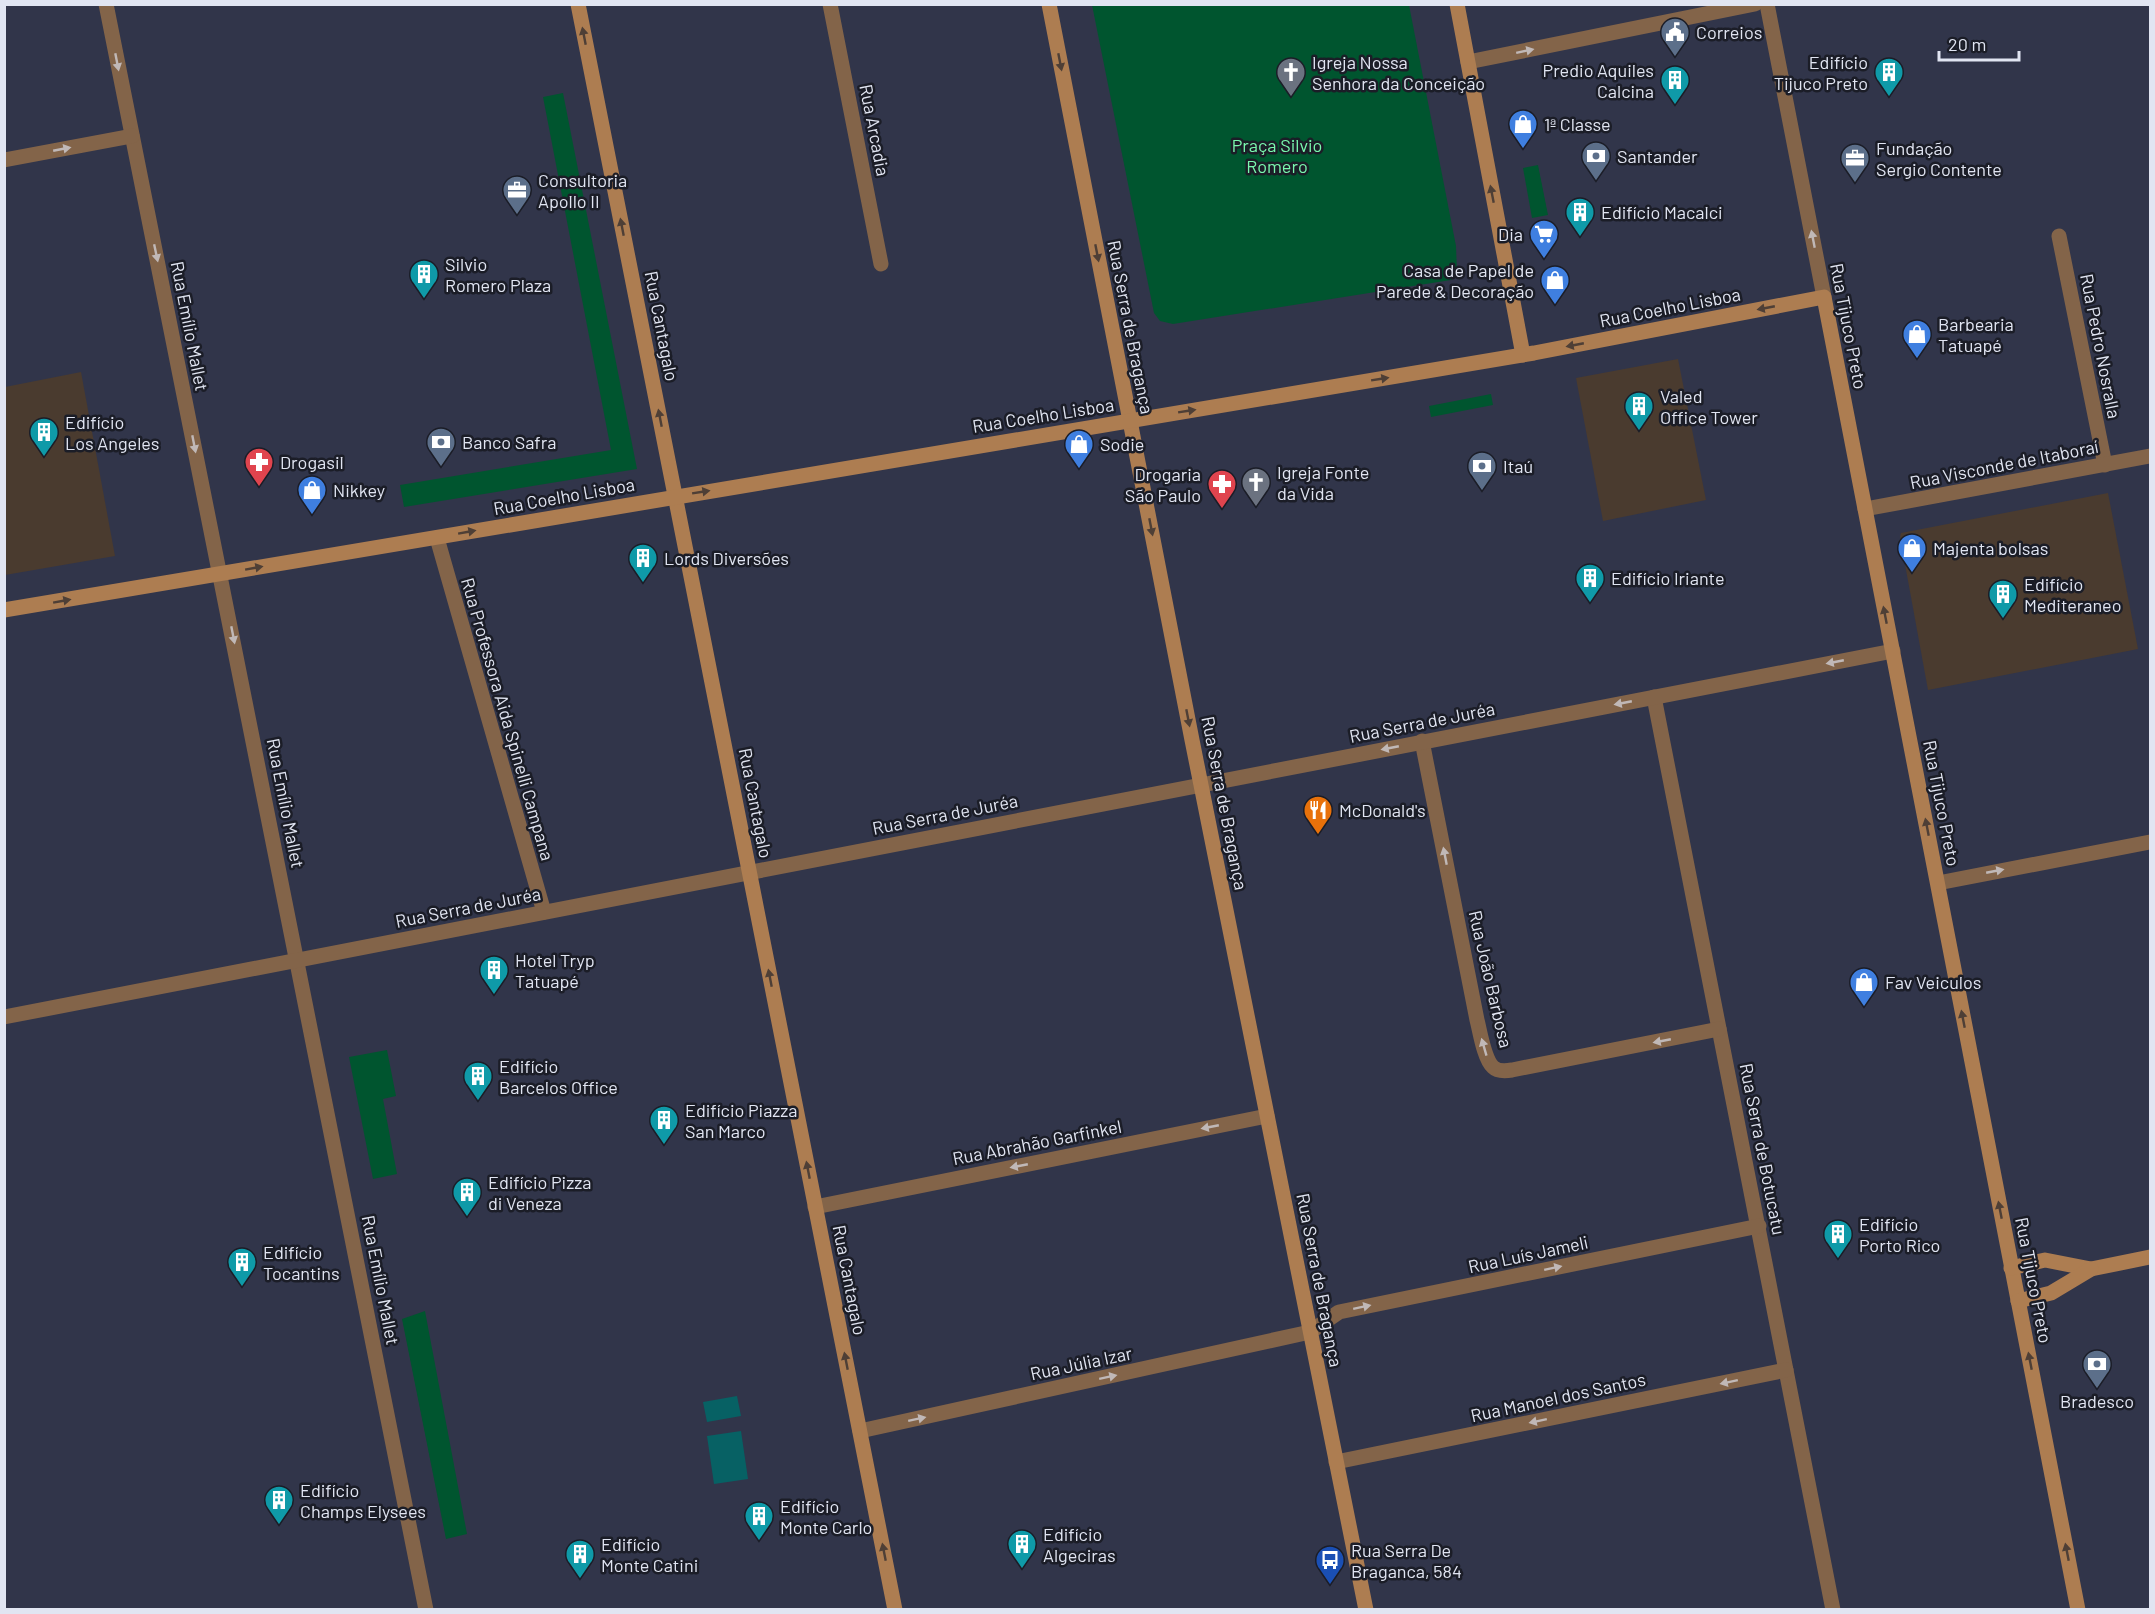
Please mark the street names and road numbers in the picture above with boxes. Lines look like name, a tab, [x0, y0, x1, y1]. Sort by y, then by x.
street label: Rua Arcadia	[855, 82, 895, 178]
street label: Rua Serra de Bragança	[1103, 238, 1159, 416]
street label: Rua Emílio Mallet	[167, 259, 213, 393]
street label: Rua Tijuco Preto	[1826, 261, 1872, 391]
street label: Rua Cantagalo	[641, 269, 683, 383]
street label: Rua Pedro Nosralla	[2076, 272, 2126, 420]
street label: Rua Coelho Lisboa	[1598, 283, 1742, 331]
street label: Rua Coelho Lisboa	[971, 393, 1115, 437]
street label: Rua Visconde de Itaboraí	[1908, 435, 2100, 493]
street label: Rua Coelho Lisboa	[492, 473, 636, 519]
street label: Rua Professora Aida Spinelli Campana	[457, 575, 559, 863]
street label: Rua Serra de Juréa	[1347, 697, 1497, 747]
street label: Rua Serra de Bragança	[1197, 714, 1253, 892]
street label: Rua Emílio Mallet	[263, 736, 309, 870]
street label: Rua Tijuco Preto	[1919, 738, 1965, 868]
street label: Rua Cantagalo	[735, 746, 777, 860]
street label: Rua Serra de Juréa	[870, 789, 1020, 839]
street label: Rua Serra de Juréa	[393, 882, 543, 932]
street label: Rua João Barbosa	[1464, 908, 1518, 1050]
street label: Rua Serra de Botucatu	[1736, 1061, 1790, 1237]
street label: Rua Abrahão Garfinkel	[951, 1115, 1123, 1169]
street label: Rua Serra de Bragança	[1292, 1191, 1348, 1369]
street label: Rua Emílio Mallet	[358, 1213, 404, 1347]
street label: Rua Tijuco Preto	[2011, 1215, 2057, 1345]
street label: Rua Cantagalo	[829, 1223, 871, 1337]
street label: Rua Luís Jameli	[1466, 1231, 1590, 1277]
street label: Rua Júlia Izar	[1028, 1341, 1134, 1385]
street label: Rua Manoel dos Santos	[1469, 1368, 1647, 1426]

